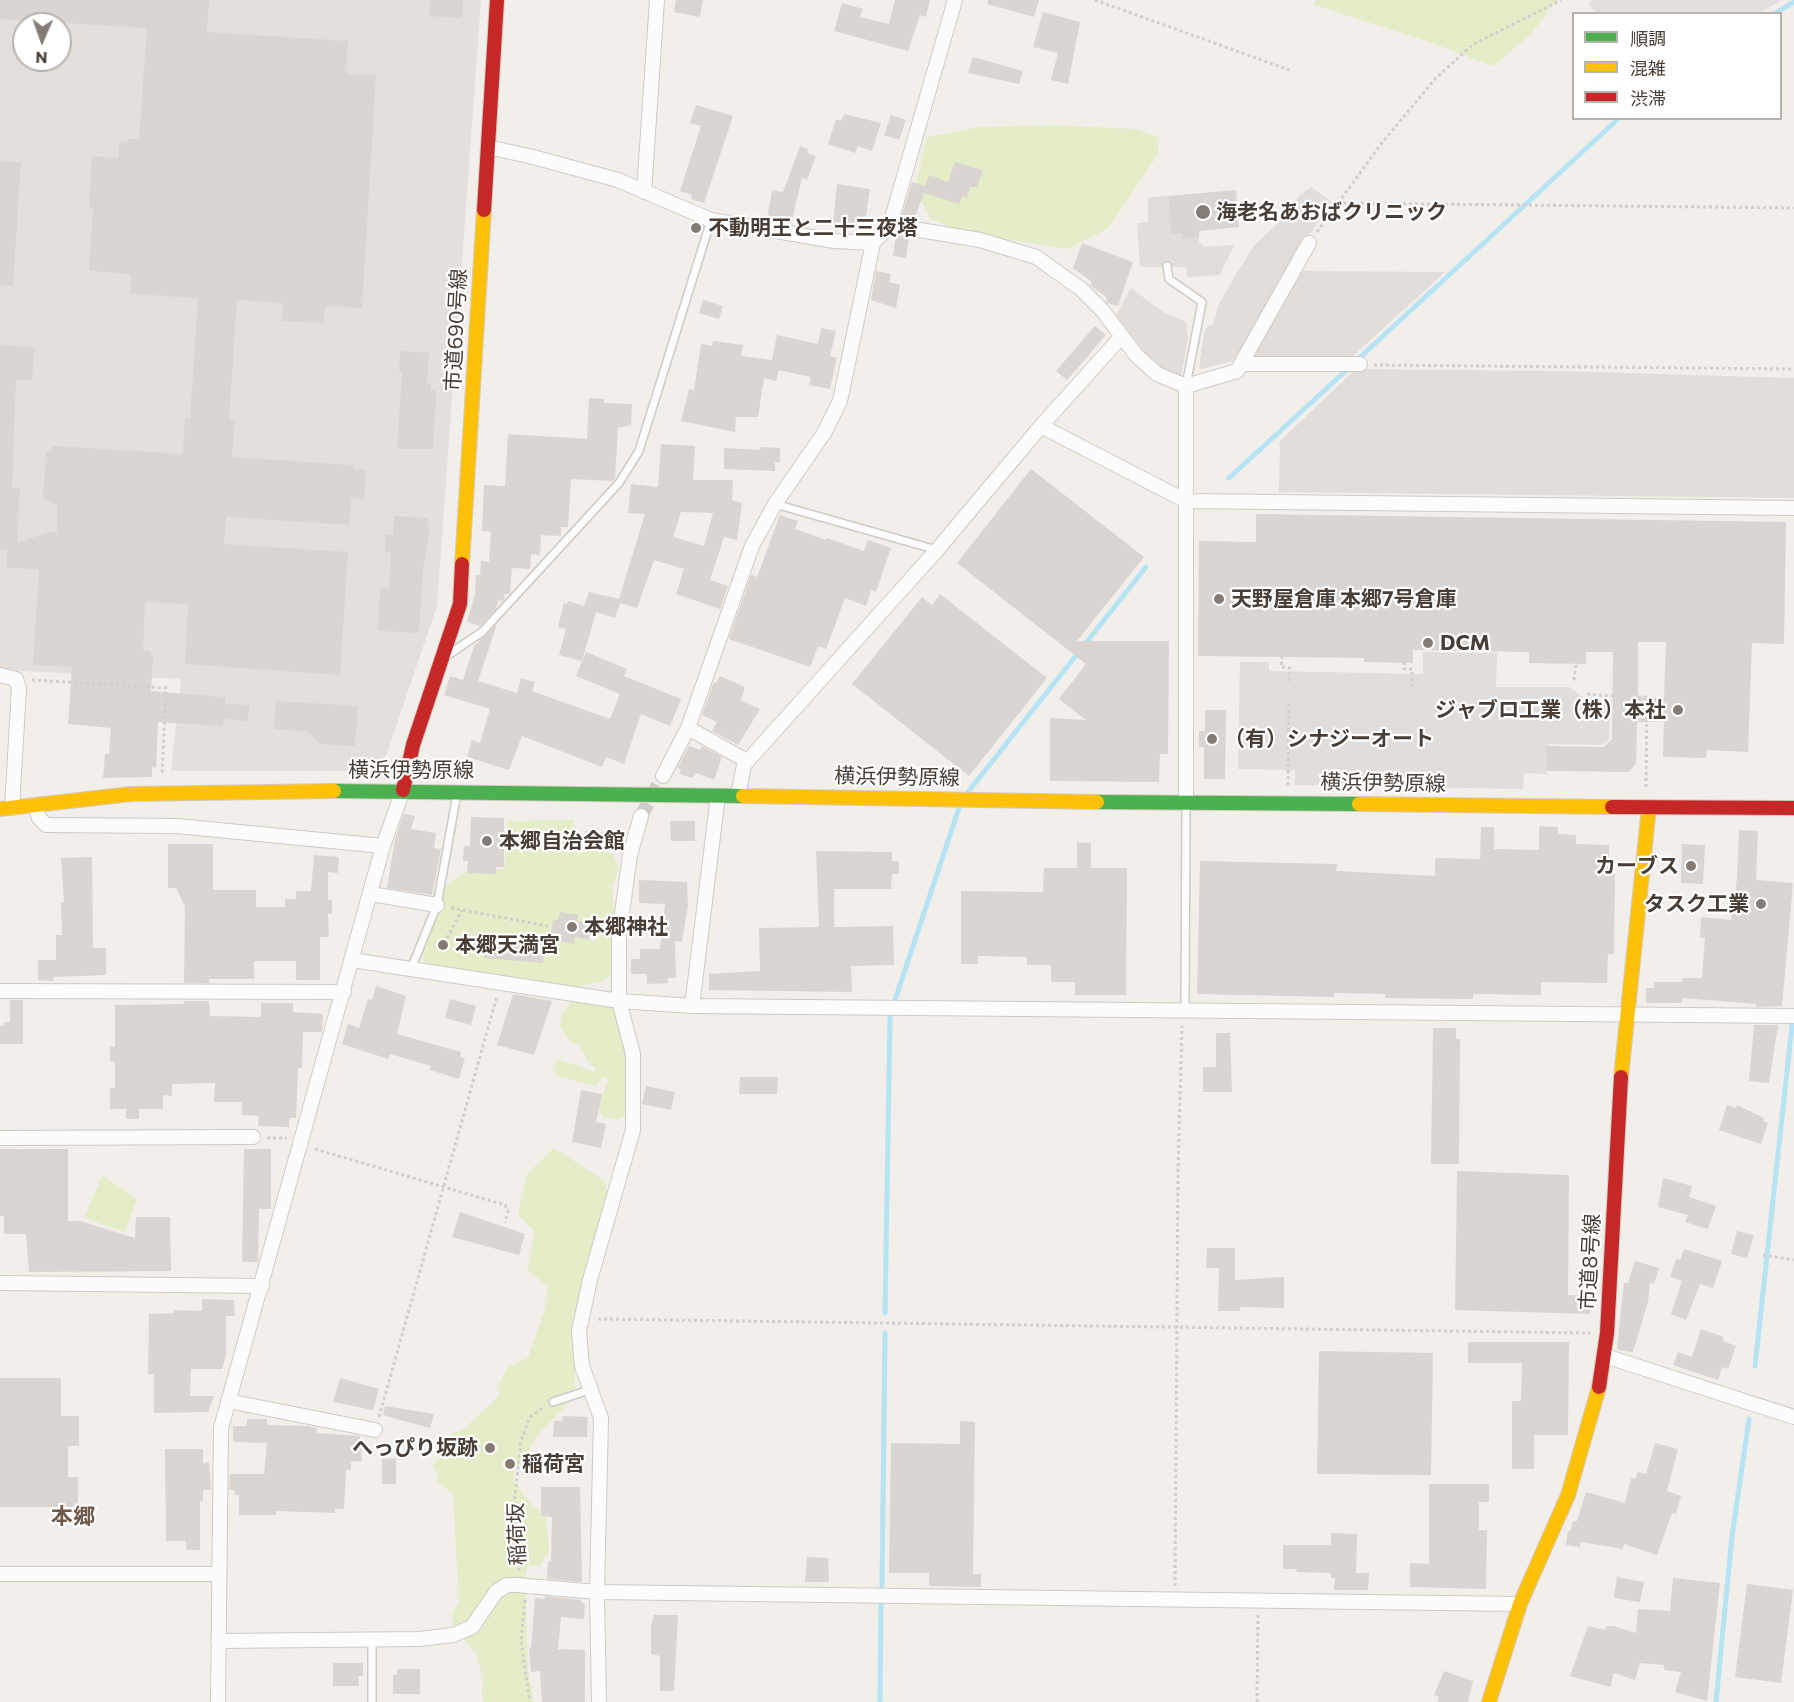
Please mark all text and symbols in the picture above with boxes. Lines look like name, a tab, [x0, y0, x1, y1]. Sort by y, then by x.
north arrow	[12, 12, 72, 72]
legend	[1572, 12, 1782, 120]
text: 順調	[1630, 27, 1666, 49]
text: N	[35, 49, 48, 68]
text: 混雑	[1630, 57, 1666, 79]
text: 渋滞	[1630, 87, 1666, 109]
place label: 海老名あおばクリニック	[1216, 199, 1447, 225]
marker: 海老名あおばクリニック	[1194, 203, 1212, 221]
place label: 不動明王と二十三夜塔	[708, 215, 918, 241]
marker: 不動明王と二十三夜塔	[689, 221, 703, 235]
street label: 市道690号線	[440, 268, 472, 392]
place label: 天野屋倉庫 本郷7号倉庫	[1231, 586, 1457, 612]
marker: 天野屋倉庫 本郷7号倉庫	[1212, 592, 1226, 606]
place label: DCM	[1440, 630, 1490, 656]
marker: DCM	[1421, 636, 1435, 650]
place label: ジャブロ工業（株）本社	[1435, 697, 1666, 723]
marker: ジャブロ工業（株）本社	[1671, 703, 1685, 717]
place label: （有）シナジーオート	[1224, 726, 1434, 752]
marker: （有）シナジーオート	[1205, 732, 1219, 746]
street label: 横浜伊勢原線	[348, 757, 474, 783]
street label: 横浜伊勢原線	[834, 763, 960, 791]
street label: 横浜伊勢原線	[1320, 769, 1446, 797]
place label: 本郷自治会館	[499, 828, 625, 854]
marker: 本郷自治会館	[480, 834, 494, 848]
place label: カーブス	[1595, 853, 1679, 879]
marker: カーブス	[1684, 859, 1698, 873]
place label: タスク工業	[1644, 891, 1749, 917]
marker: タスク工業	[1754, 897, 1768, 911]
place label: 本郷神社	[584, 914, 668, 940]
marker: 本郷神社	[565, 920, 579, 934]
place label: 本郷天満宮	[455, 932, 560, 958]
marker: 本郷天満宮	[436, 938, 450, 952]
street label: 市道8号線	[1575, 1213, 1605, 1311]
place label: へっぴり坂跡	[352, 1435, 478, 1461]
marker: へっぴり坂跡	[483, 1441, 497, 1455]
place label: 稲荷宮	[522, 1451, 585, 1477]
marker: 稲荷宮	[503, 1457, 517, 1471]
street label: 稲荷坂	[503, 1502, 531, 1566]
district label: 本郷	[51, 1504, 95, 1530]

